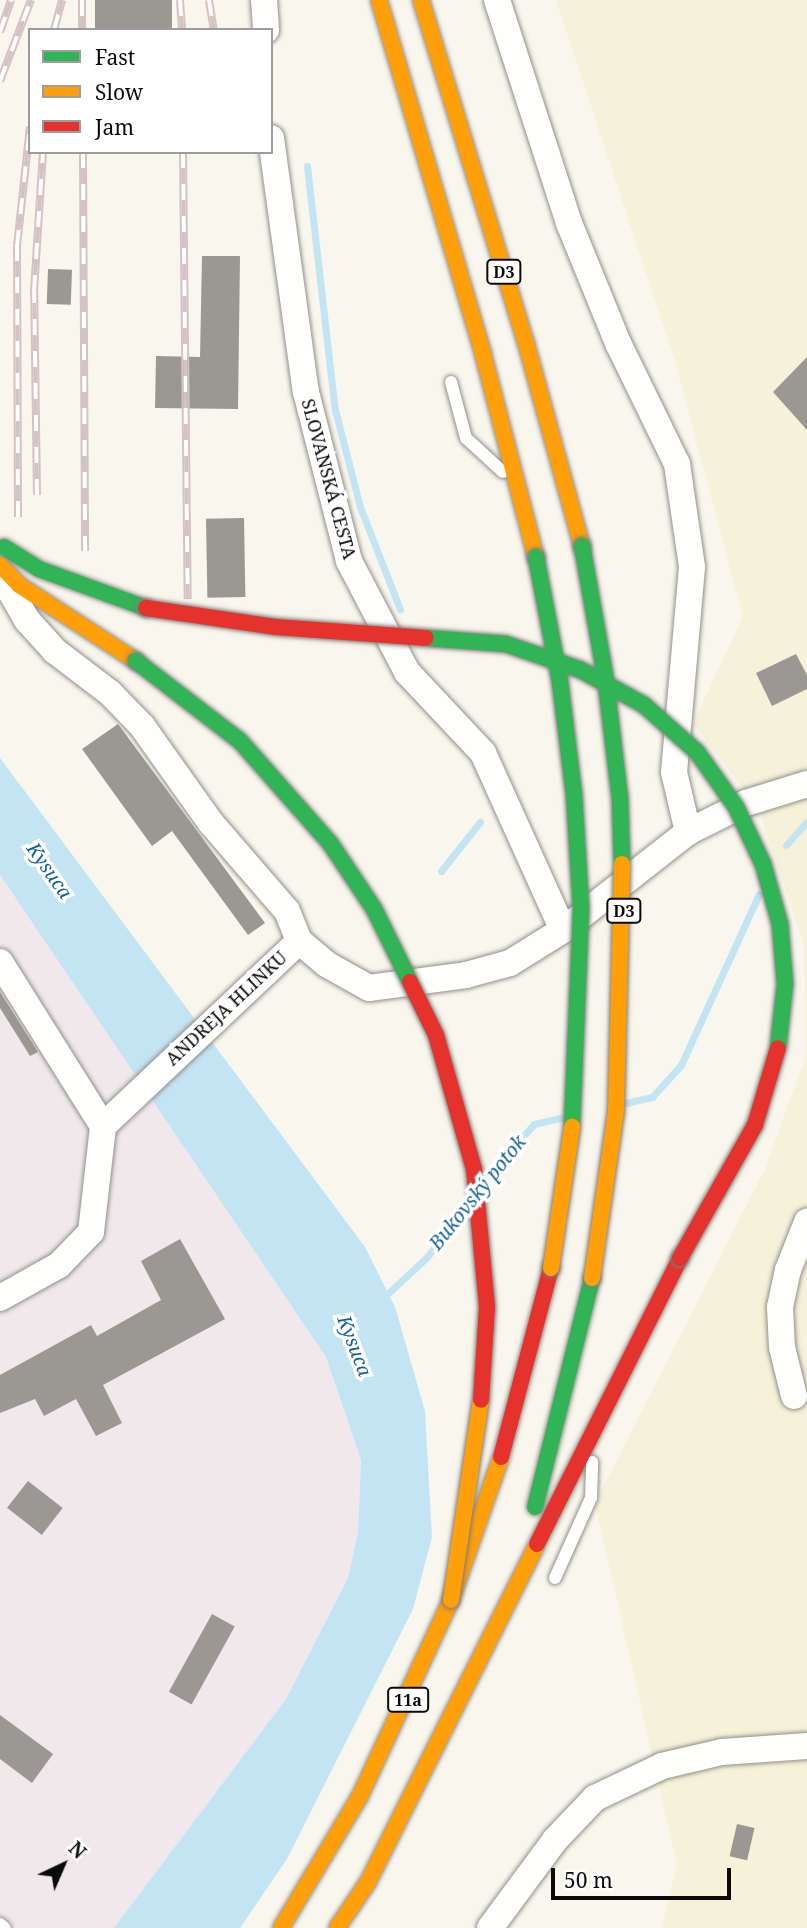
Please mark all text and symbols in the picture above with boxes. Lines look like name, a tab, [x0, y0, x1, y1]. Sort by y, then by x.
legend	[28, 28, 273, 154]
text: Fast	[95, 43, 135, 71]
text: Slow	[95, 78, 143, 106]
text: Jam	[95, 113, 134, 141]
road number: D3	[485, 260, 523, 284]
street label: SLOVANSKÁ CESTA	[297, 396, 361, 562]
water label: Kysuca	[22, 839, 76, 903]
road number: D3	[605, 898, 643, 923]
street label: ANDREJA HLINKU	[161, 946, 291, 1070]
water label: Bukovský potok	[425, 1131, 531, 1255]
water label: Kysuca	[332, 1312, 376, 1380]
road number: 11a	[387, 1688, 429, 1712]
north arrow	[28, 1830, 98, 1900]
text: N	[63, 1835, 92, 1864]
scale bar	[555, 1854, 735, 1898]
text: 50 m	[564, 1866, 613, 1894]

